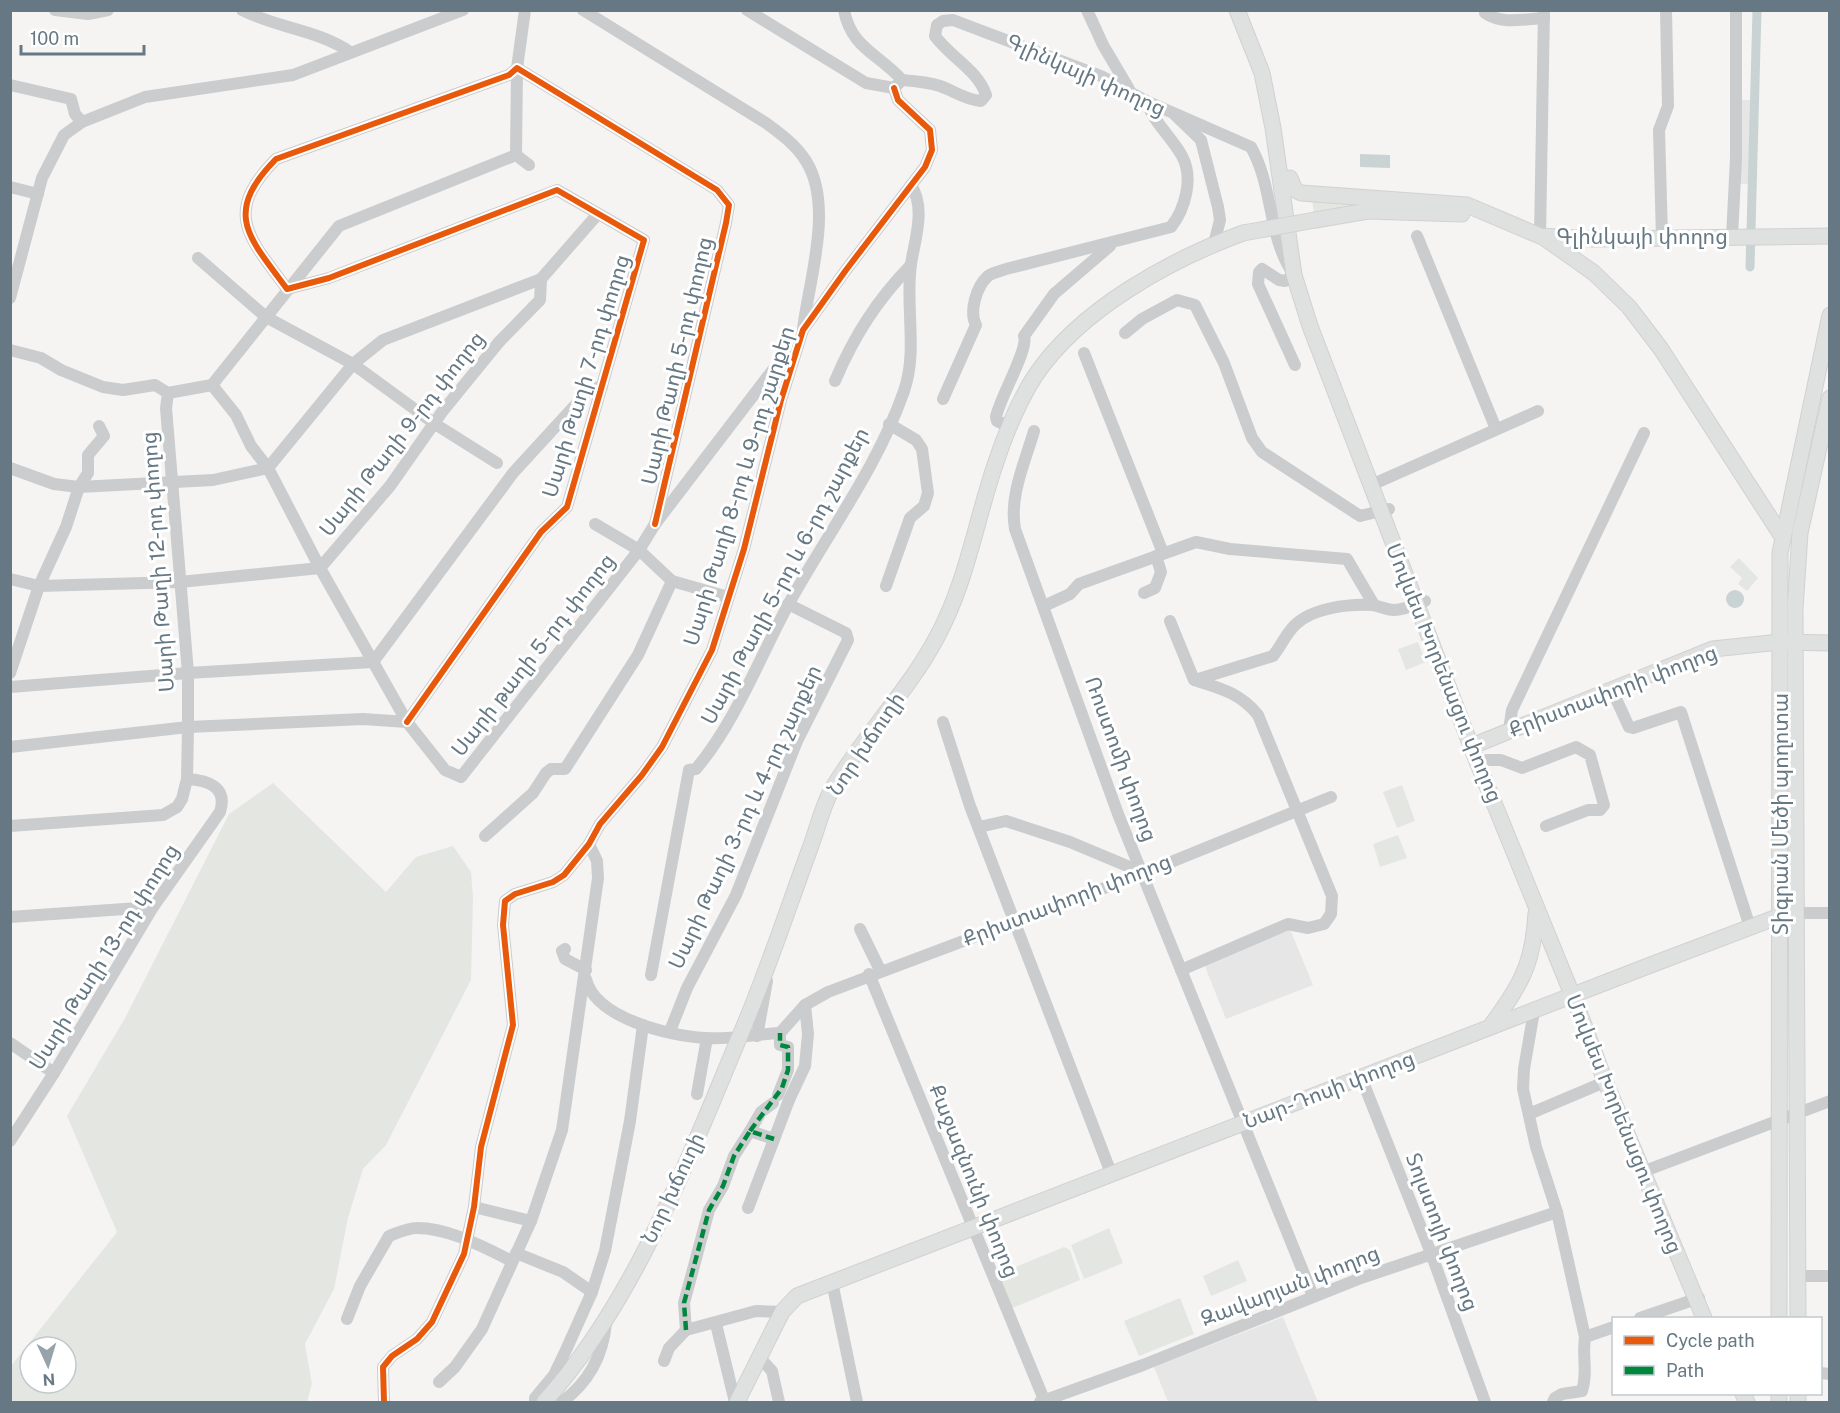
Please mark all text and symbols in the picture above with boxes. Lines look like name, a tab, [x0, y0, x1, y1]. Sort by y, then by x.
scale bar	[21, 18, 144, 56]
text: 100 m	[30, 28, 79, 49]
street label: Գլինկայի փողոց	[1003, 28, 1170, 121]
street label: Գլինկայի փողոց	[1556, 224, 1728, 249]
street label: Սարի Թաղի 5-րդ փողոց	[636, 235, 717, 487]
street label: Սարի Թաղի 7-րդ փողոց	[537, 251, 634, 500]
street label: Սարի Թաղի 8-րդ և 9-րդ շարքեր	[678, 323, 799, 649]
street label: Սարի Թաղի 9-րդ փողոց	[314, 326, 489, 541]
street label: Սարի Թաղի 5-րդ և 6-րդ շարքեր	[695, 423, 874, 729]
street label: Սարի Թաղի 12-րդ փողոց	[136, 431, 179, 693]
street label: Մովսես Խորենացու փողոց	[1381, 540, 1508, 806]
street label: Սարի թաղի 5-րդ փողոց	[446, 548, 620, 761]
street label: Քրիստափորի փողոց	[1505, 639, 1720, 742]
street label: Սարի Թաղի 3-րդ և 4-րդ շարքեր	[663, 661, 826, 973]
street label: Ռոստոմի փողոց	[1080, 673, 1163, 845]
street label: Նոր խճուղի	[822, 687, 909, 800]
street label: Տիգրան Մեծի պողոտա	[1768, 693, 1793, 935]
street label: Սարի Թաղի 13-րդ փողոց	[24, 839, 184, 1074]
street label: Քրիստափորի փողոց	[959, 848, 1174, 951]
street label: Մովսես Խորենացու փողոց	[1561, 991, 1688, 1257]
street label: Նար-Դոսի փողոց	[1240, 1045, 1418, 1134]
street label: Քաջազնունի փողոց	[924, 1081, 1025, 1281]
street label: Նոր խճուղի	[636, 1128, 709, 1247]
street label: Տոլստոյի փողոց	[1401, 1149, 1484, 1314]
street label: Զավարյան փողոց	[1197, 1240, 1383, 1331]
legend	[1612, 1317, 1822, 1395]
text: Cycle path	[1666, 1330, 1755, 1351]
north arrow	[18, 1335, 78, 1395]
text: Path	[1666, 1360, 1704, 1381]
text: N	[42, 1370, 56, 1389]

